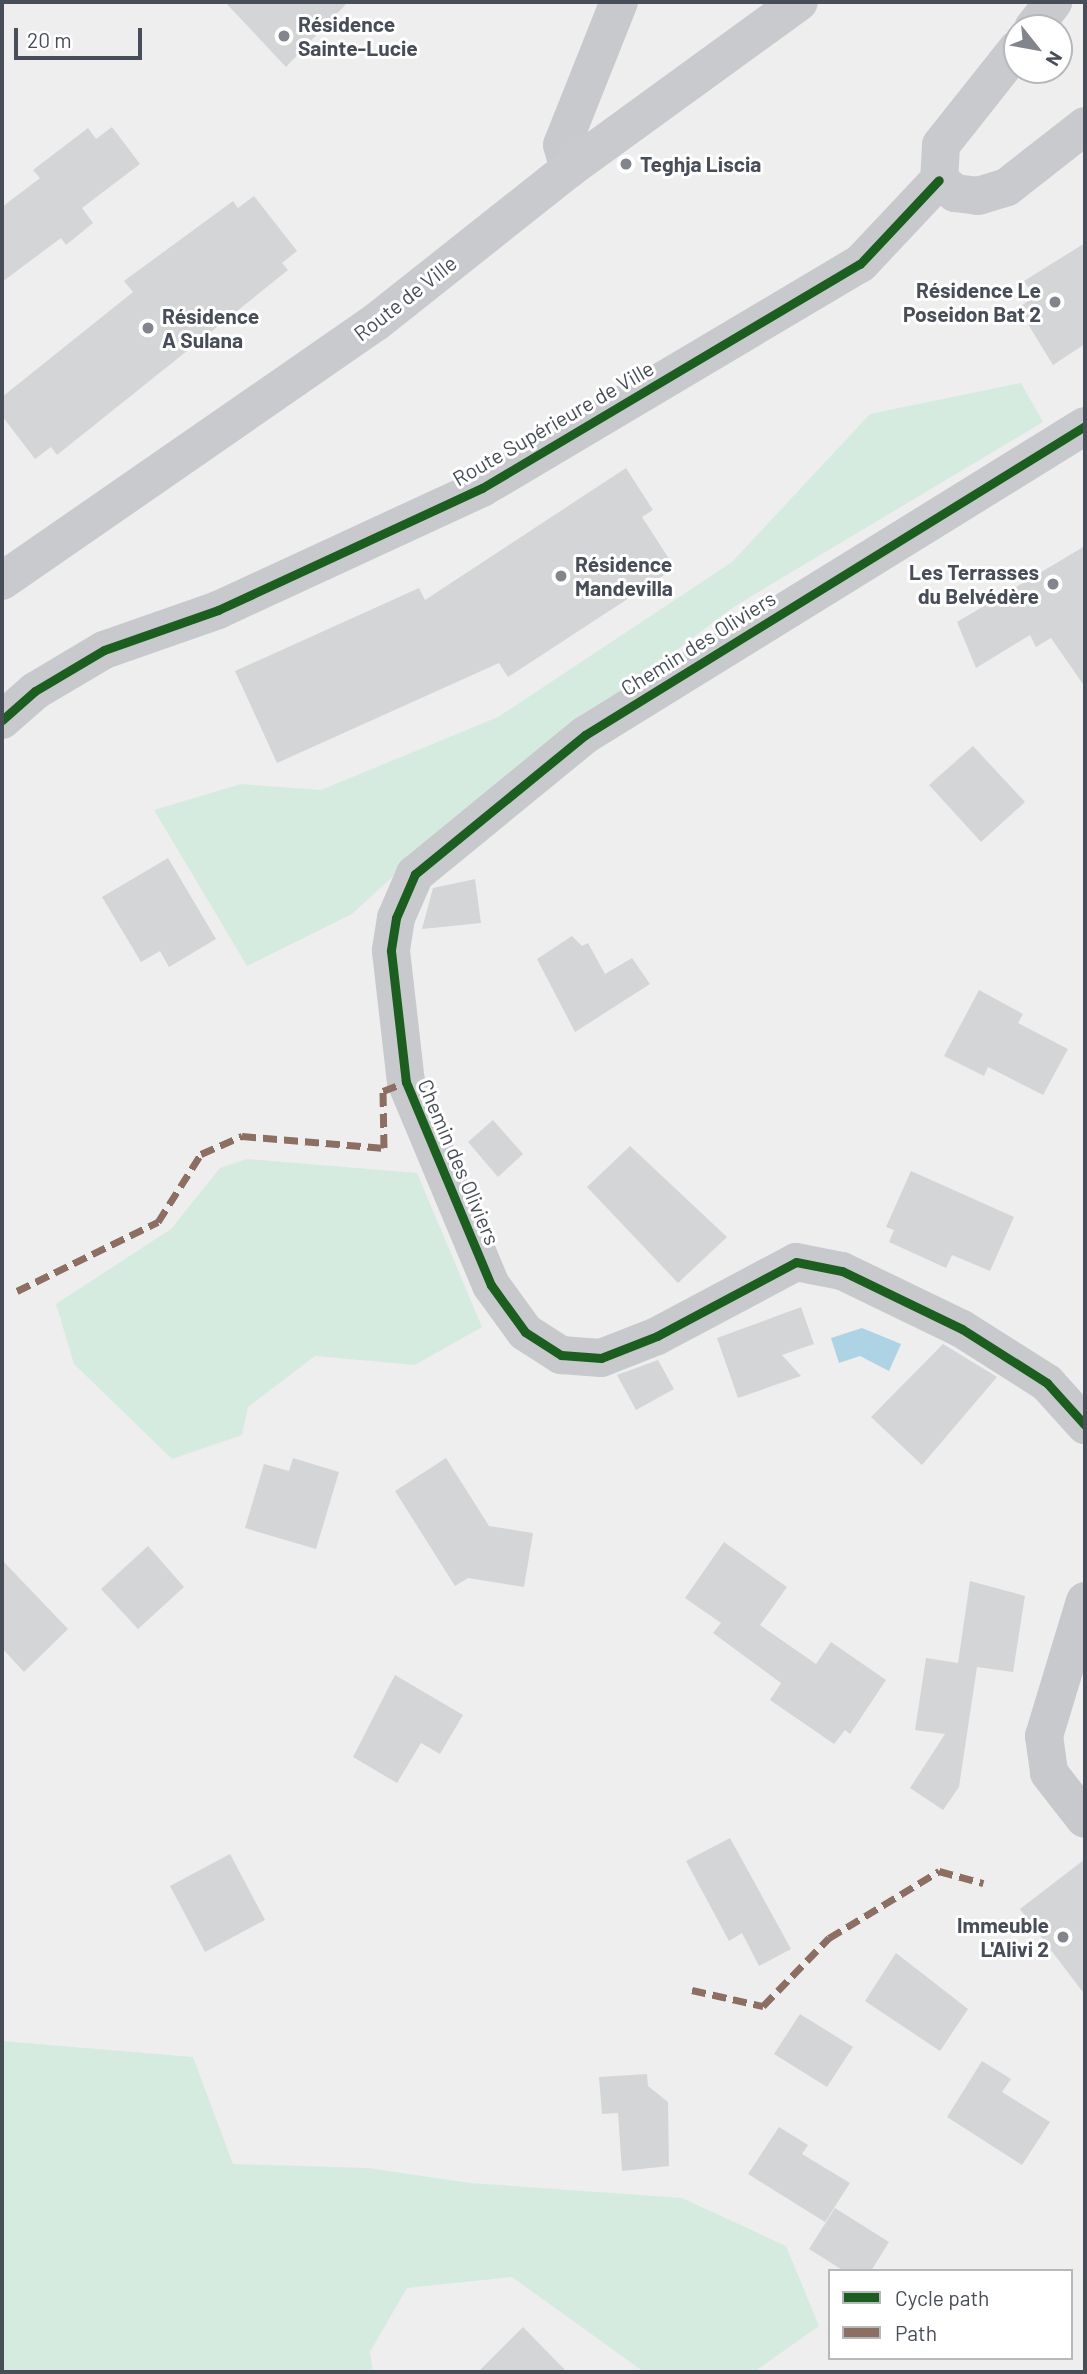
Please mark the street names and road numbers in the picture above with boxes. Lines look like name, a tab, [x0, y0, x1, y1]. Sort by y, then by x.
street label: Route de Ville	[349, 250, 461, 346]
street label: Route Supérieure de Ville	[448, 355, 658, 491]
street label: Chemin des Oliviers	[616, 585, 780, 701]
street label: Chemin des Oliviers	[413, 1075, 505, 1249]

